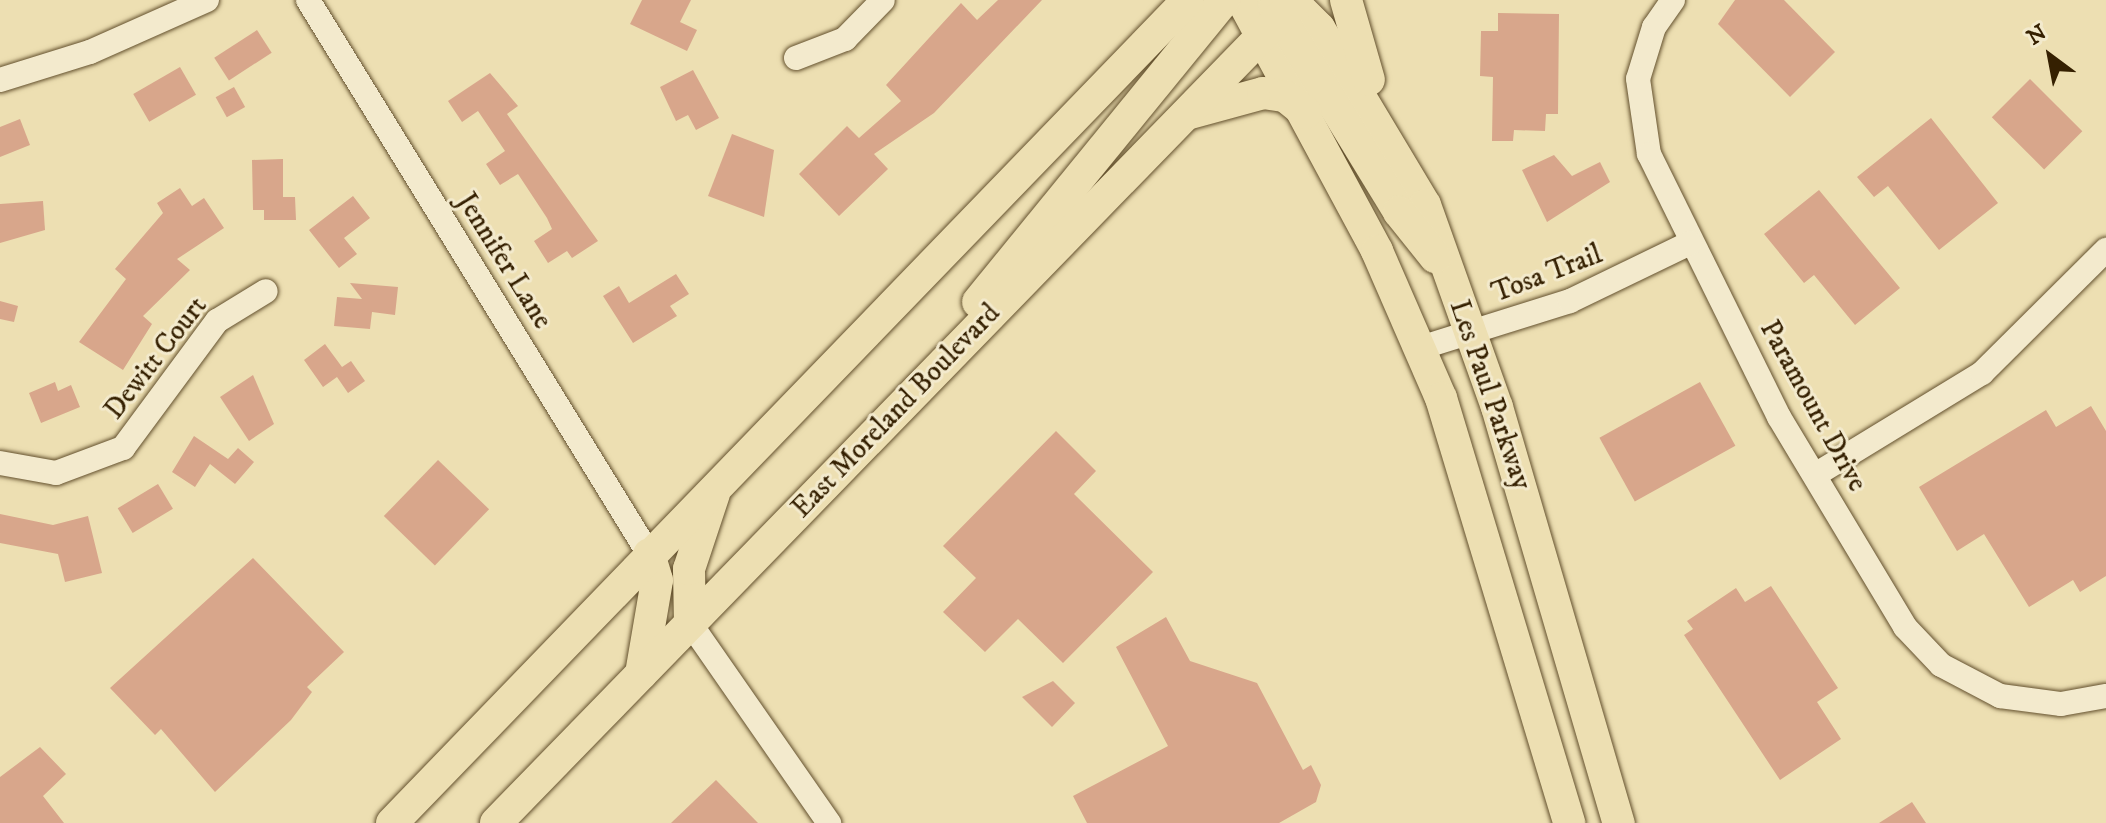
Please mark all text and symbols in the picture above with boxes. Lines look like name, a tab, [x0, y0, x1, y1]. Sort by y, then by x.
north arrow	[2010, 16, 2090, 96]
text: N	[2022, 19, 2052, 51]
street label: Jennifer Lane	[449, 187, 559, 335]
street label: Tosa Trail	[1487, 238, 1607, 310]
street label: Dewitt Court	[98, 290, 214, 426]
street label: Les Paul Parkway	[1442, 296, 1538, 494]
street label: East Moreland Boulevard	[785, 297, 1007, 525]
street label: Paramount Drive	[1752, 315, 1874, 497]

